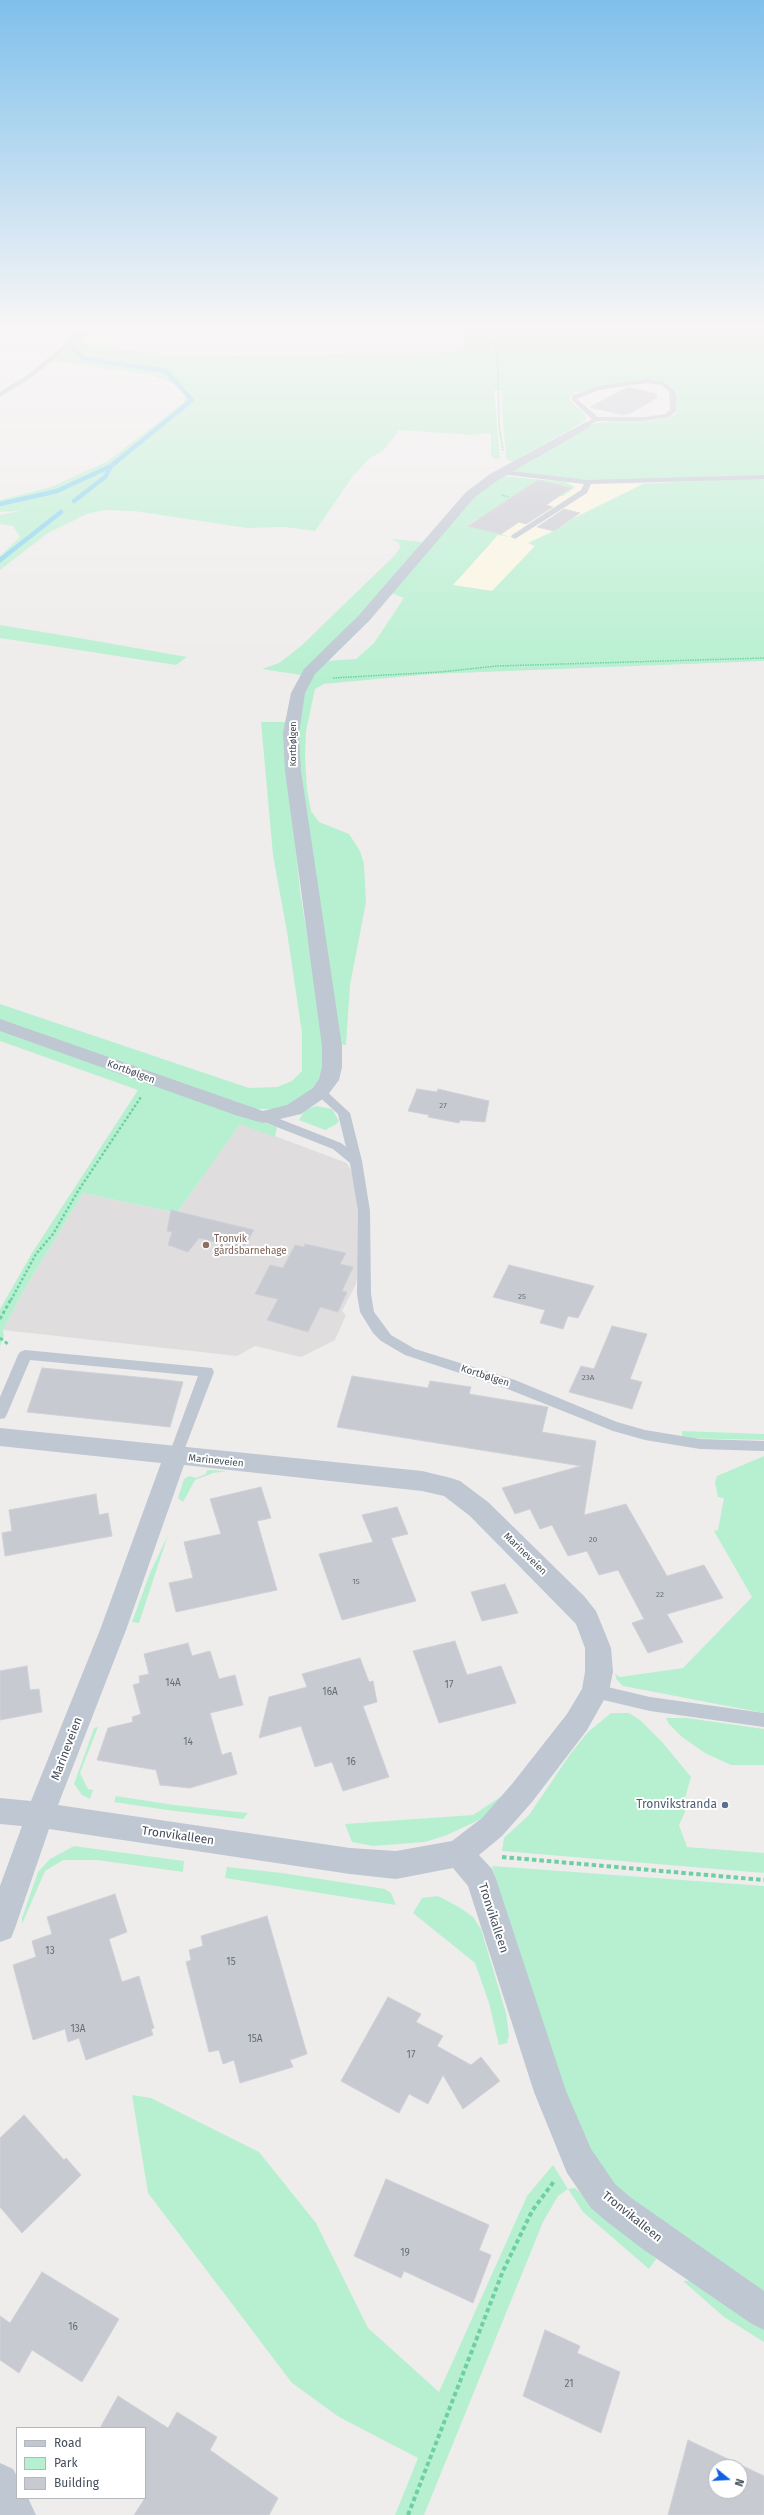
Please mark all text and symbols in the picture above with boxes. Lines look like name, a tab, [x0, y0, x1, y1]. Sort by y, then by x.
street label: Kortbølgen	[288, 721, 298, 767]
street label: Kortbølgen	[105, 1058, 157, 1086]
house number: 27	[439, 1101, 447, 1111]
place label: Tronvik gårdsbarnehage	[214, 1233, 287, 1256]
marker: Tronvik gårdsbarnehage	[201, 1240, 211, 1250]
house number: 25	[518, 1292, 526, 1302]
street label: Kortbølgen	[459, 1363, 511, 1389]
house number: 23A	[582, 1373, 594, 1383]
street label: Marineveien	[188, 1452, 244, 1470]
street label: Marineveien	[501, 1530, 549, 1578]
house number: 20	[589, 1535, 597, 1545]
house number: 15	[352, 1577, 360, 1587]
house number: 22	[656, 1590, 664, 1600]
house number: 14A	[165, 1677, 181, 1689]
house number: 17	[445, 1679, 453, 1691]
house number: 16A	[322, 1686, 338, 1698]
street label: Marineveien	[48, 1715, 86, 1783]
house number: 14	[183, 1736, 193, 1748]
house number: 16	[346, 1756, 356, 1768]
place label: Tronvikstranda	[636, 1798, 717, 1812]
marker: Tronvikstranda	[720, 1800, 730, 1810]
street label: Tronvikalleen	[141, 1824, 215, 1848]
street label: Tronvikalleen	[475, 1881, 511, 1955]
house number: 13	[45, 1945, 55, 1957]
house number: 15	[226, 1956, 236, 1968]
house number: 13A	[70, 2023, 86, 2035]
house number: 15A	[247, 2033, 263, 2045]
house number: 17	[407, 2049, 415, 2061]
street label: Tronvikalleen	[599, 2188, 665, 2246]
house number: 19	[400, 2247, 410, 2259]
house number: 16	[68, 2321, 78, 2333]
house number: 21	[564, 2378, 574, 2390]
legend	[16, 2427, 146, 2499]
text: Road	[54, 2436, 82, 2450]
text: Park	[54, 2456, 78, 2470]
north arrow	[708, 2459, 748, 2499]
text: Building	[54, 2476, 99, 2490]
text: N	[732, 2477, 746, 2488]

